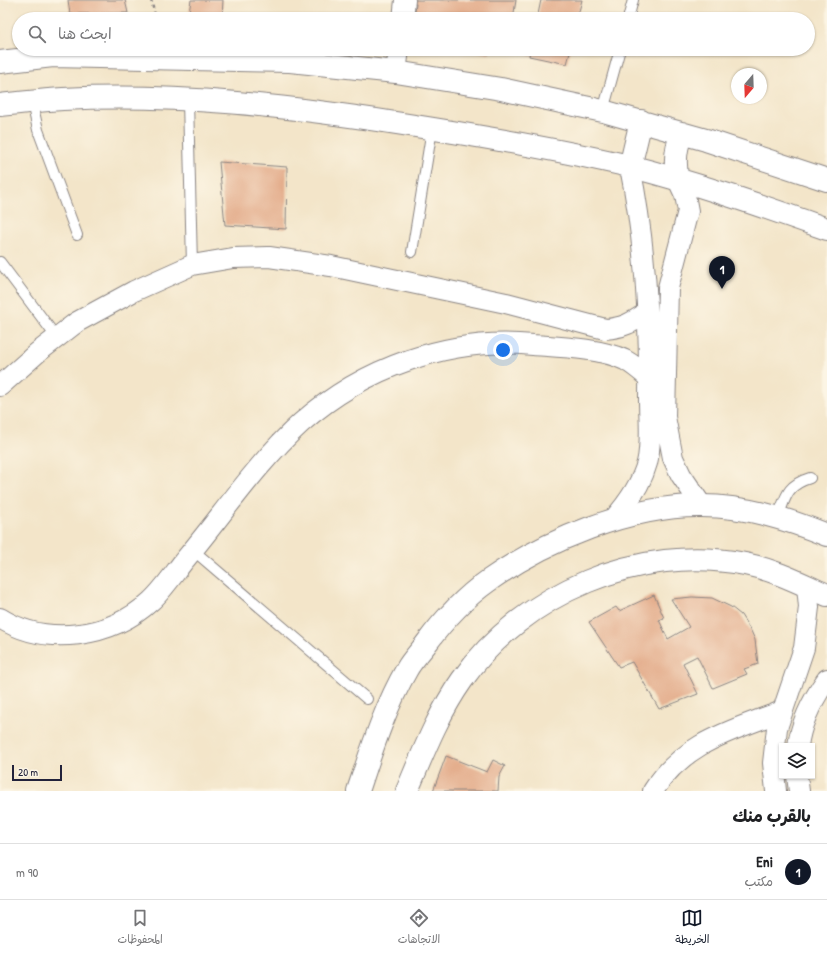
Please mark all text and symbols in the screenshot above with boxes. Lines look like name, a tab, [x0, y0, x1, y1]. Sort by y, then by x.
search box	[12, 12, 815, 56]
icon: search	[26, 23, 48, 45]
text: ابحث هنا	[58, 23, 112, 44]
north arrow	[731, 68, 767, 104]
pin: 1	[709, 256, 735, 289]
your location	[493, 340, 513, 360]
map controls	[779, 743, 815, 779]
button: layers	[779, 743, 815, 779]
scale bar	[12, 763, 62, 782]
text: 20 m	[18, 765, 38, 779]
text: بالقرب منك	[733, 804, 811, 827]
text: Eni	[756, 851, 773, 872]
text: 90 m	[16, 863, 38, 881]
text: 1	[796, 863, 800, 881]
text: مكتب	[745, 872, 773, 890]
tab: المحفوظات	[118, 907, 163, 949]
tab: الاتجاهات	[398, 907, 440, 949]
tab: الخريطة	[675, 907, 710, 949]

